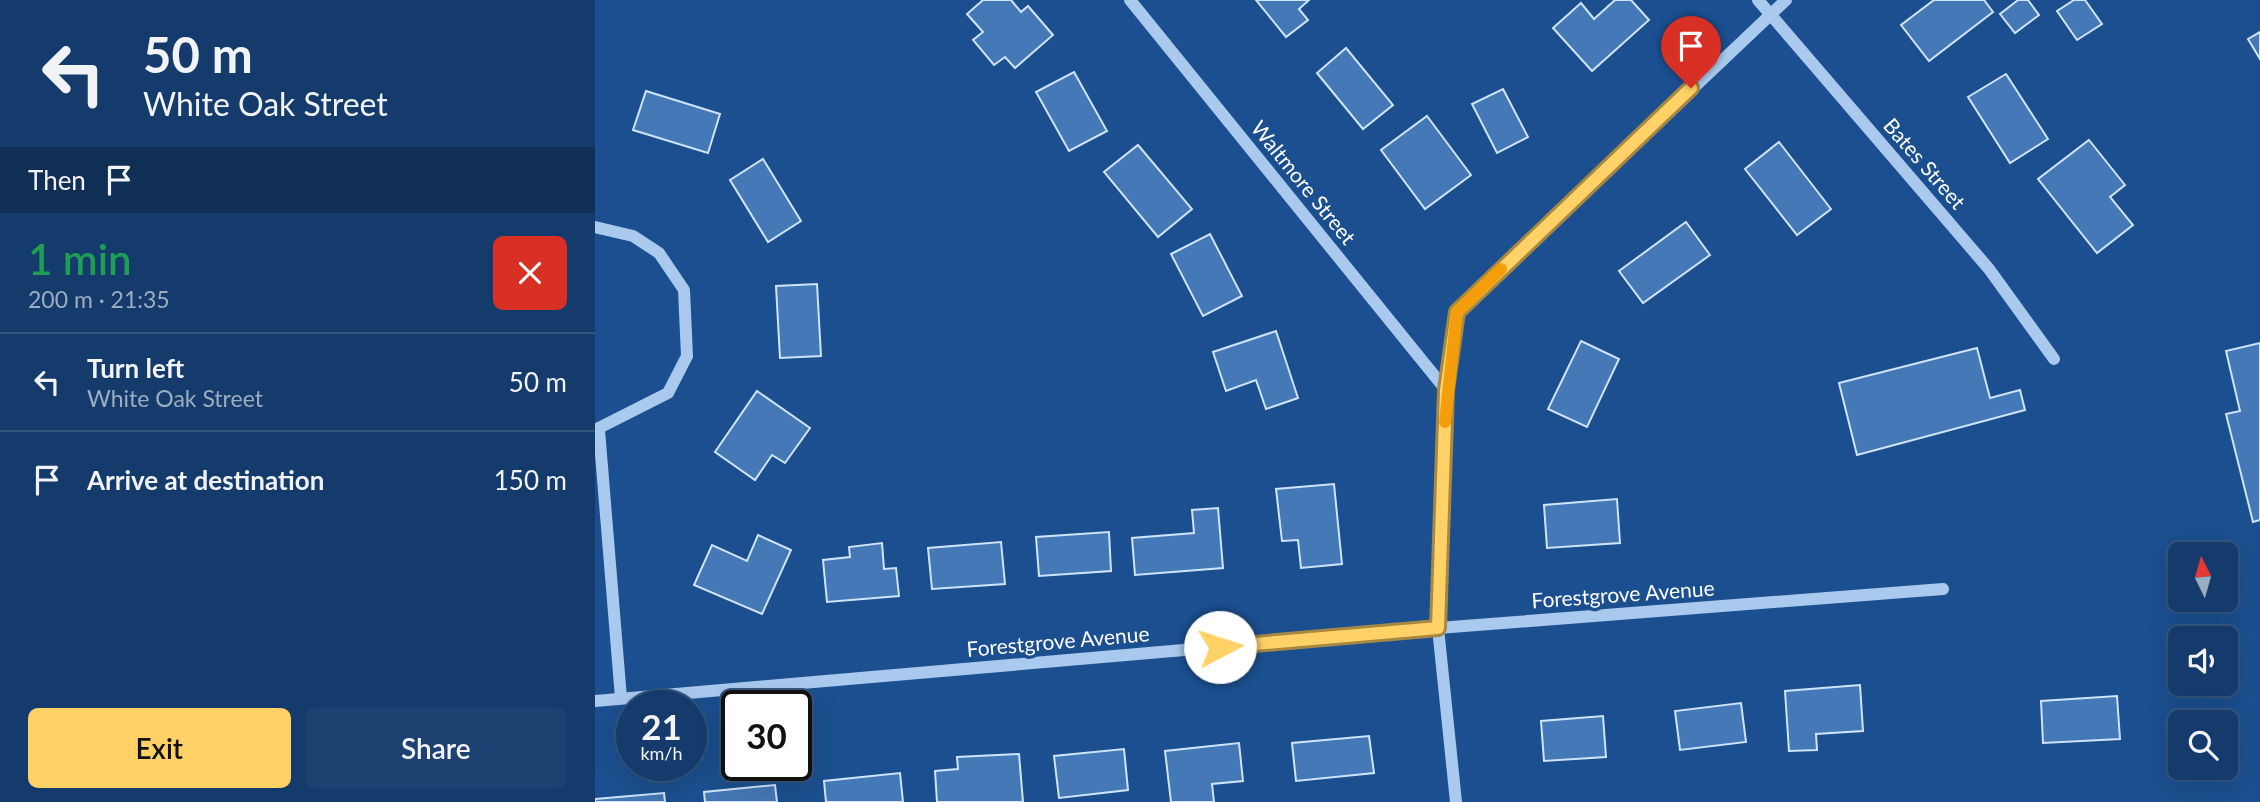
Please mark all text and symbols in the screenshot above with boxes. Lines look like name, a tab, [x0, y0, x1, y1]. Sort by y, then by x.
pin	[1661, 16, 1721, 88]
text: 50 m	[143, 25, 253, 83]
icon: arrive	[1672, 27, 1710, 65]
icon: left	[28, 28, 119, 119]
text: White Oak Street	[143, 84, 388, 123]
street label: Bates Street	[1879, 113, 1972, 214]
street label: Waltmore Street	[1247, 115, 1362, 249]
icon: arrive	[100, 161, 138, 199]
text: Then	[28, 164, 86, 196]
text: 1 min	[28, 234, 132, 284]
button: close	[493, 236, 567, 310]
text: 200 m · 21:35	[28, 285, 170, 313]
text: Turn left	[87, 352, 184, 384]
icon: left	[28, 363, 66, 401]
text: 50 m	[509, 366, 567, 398]
text: White Oak Street	[87, 384, 263, 412]
icon: arrive	[28, 461, 66, 499]
text: Arrive at destination	[87, 464, 324, 496]
text: 150 m	[494, 464, 567, 496]
north arrow	[2168, 542, 2238, 612]
map controls	[2168, 542, 2238, 780]
street label: Forestgrove Avenue	[1531, 575, 1715, 612]
position arrow	[1183, 610, 1257, 684]
street label: Forestgrove Avenue	[965, 620, 1150, 661]
button: sound	[2168, 626, 2238, 696]
speed limit sign: 30	[721, 690, 812, 781]
text: 21	[641, 705, 682, 747]
button: Exit	[28, 708, 291, 788]
button: Share	[305, 708, 567, 788]
button: search	[2168, 710, 2238, 780]
text: km/h	[640, 742, 683, 764]

